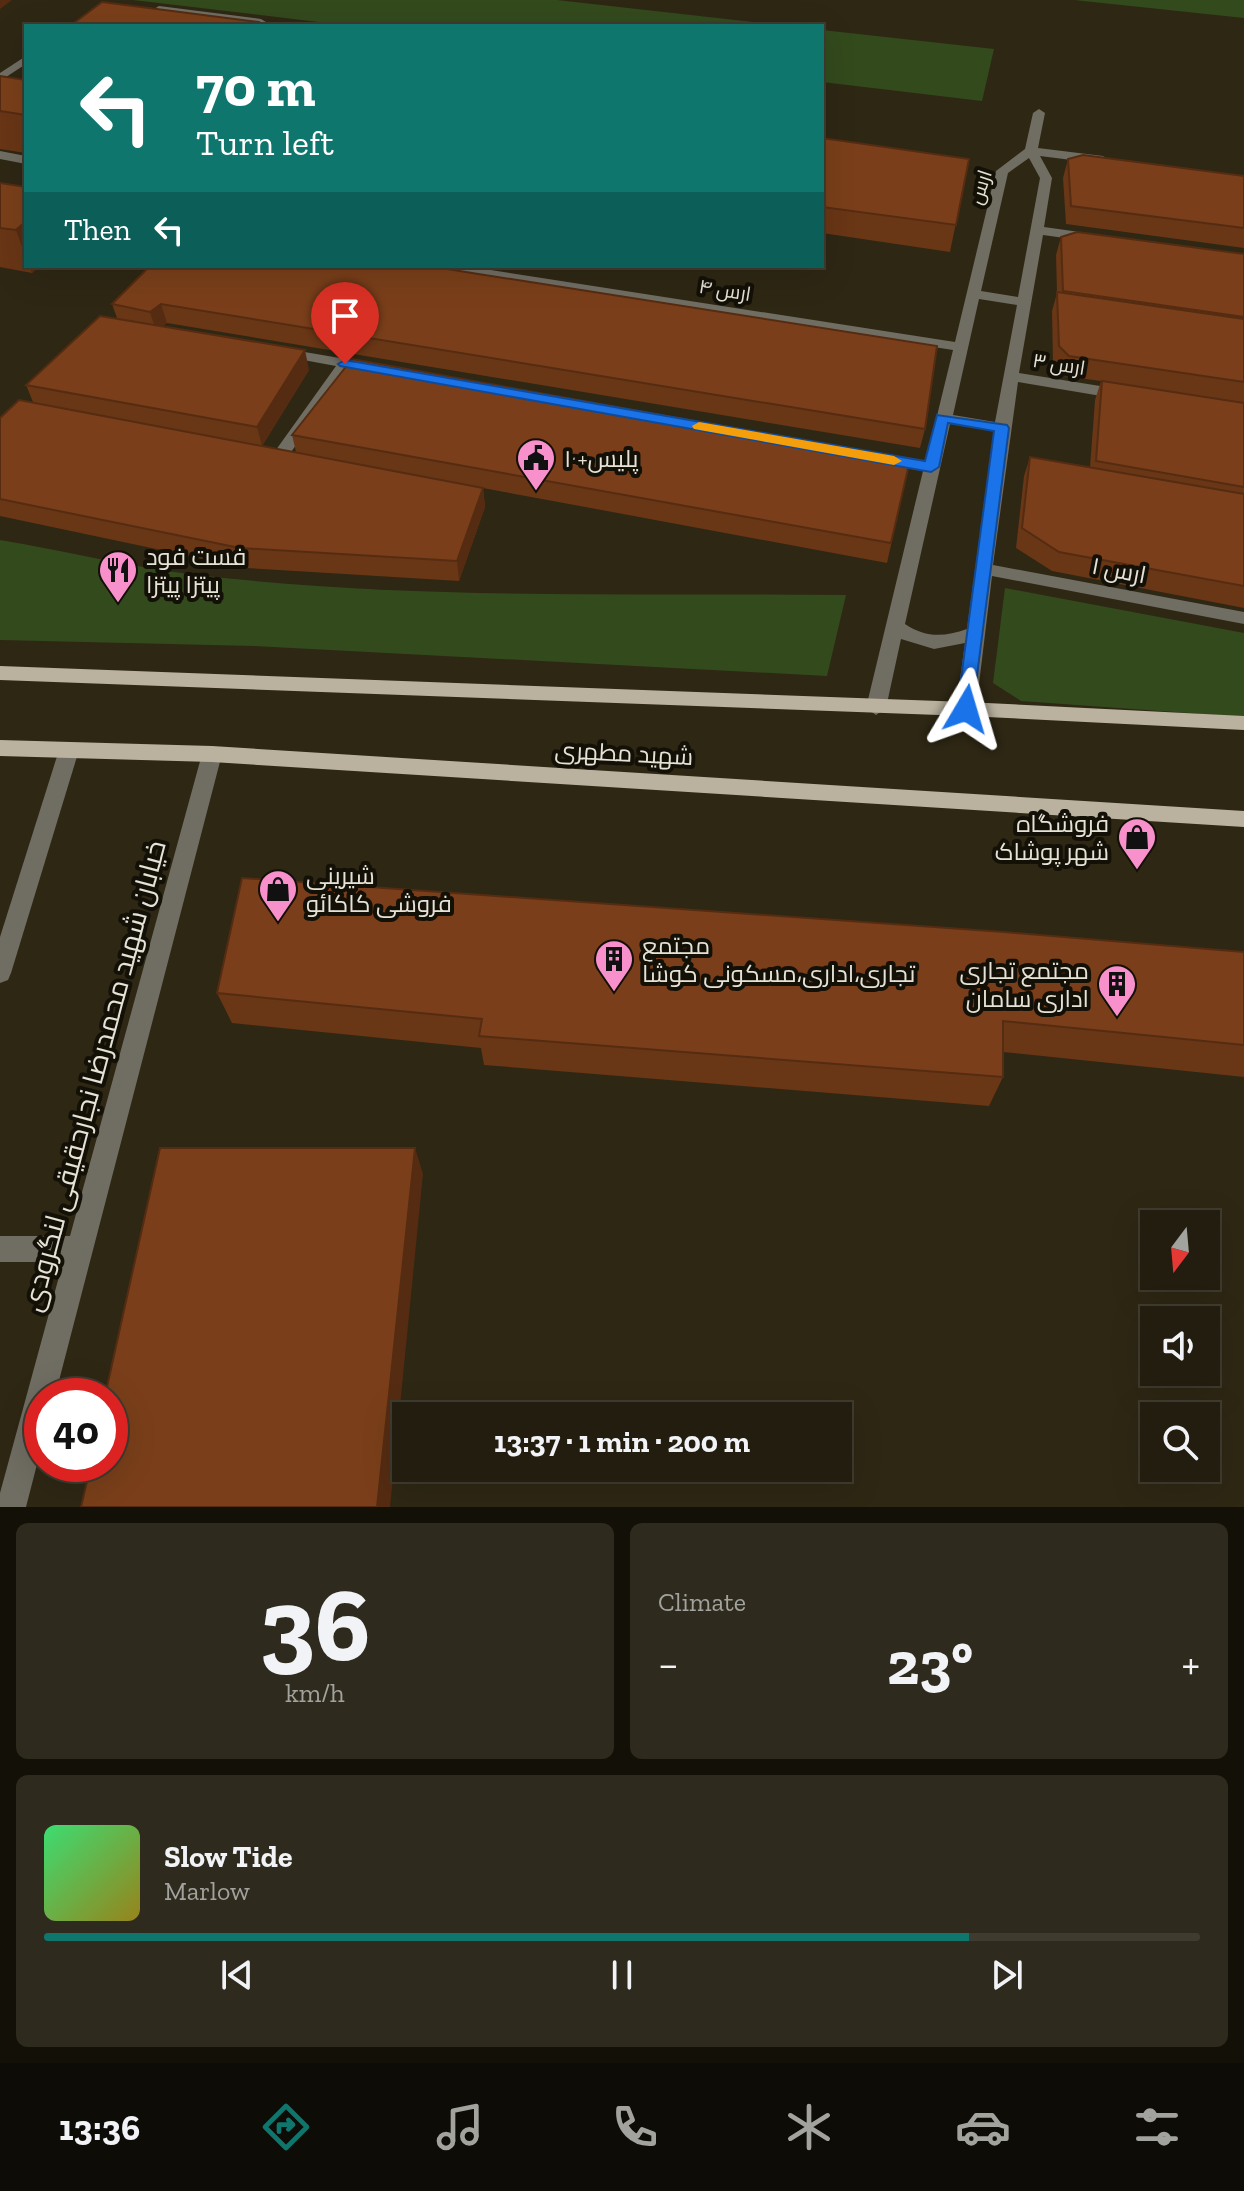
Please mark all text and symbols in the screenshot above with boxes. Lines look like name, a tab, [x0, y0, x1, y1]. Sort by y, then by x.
text: 70 m	[196, 53, 316, 120]
icon: left	[64, 56, 168, 160]
text: Turn left	[196, 121, 334, 164]
street label: ارس	[963, 167, 998, 208]
icon: left	[147, 208, 191, 252]
text: Then	[64, 212, 131, 248]
street label: ارس ۴	[697, 274, 753, 307]
pin	[311, 282, 379, 364]
icon: arrive	[323, 294, 367, 338]
street label: ارس ۳	[1031, 348, 1087, 381]
public building icon: پلیس+۱۰	[515, 437, 557, 492]
place label: پلیس+۱۰	[564, 444, 639, 475]
place label: فست فود پیتزا پیتزا	[146, 542, 246, 601]
restaurant icon: فست فود پیتزا پیتزا	[97, 549, 139, 604]
street label: ارس ۱	[1089, 551, 1149, 589]
position arrow	[924, 667, 1008, 751]
street label: شهید مطهری	[554, 735, 694, 771]
place label: فروشگاه شهر پوشاک	[995, 809, 1109, 868]
shop icon: فروشگاه شهر پوشاک	[1116, 816, 1158, 871]
street label: خیابان شهید محمدرضا نجارحقیقی لنگرودی	[15, 837, 173, 1315]
place label: شیرینی فروشی کاکائو	[306, 861, 452, 918]
shop icon: شیرینی فروشی کاکائو	[257, 868, 299, 923]
place label: مجتمع تجاری،اداری،مسکونی کوشا	[642, 931, 916, 988]
building icon: مجتمع تجاری،اداری،مسکونی کوشا	[593, 938, 635, 993]
place label: مجتمع تجاری اداری سامان	[959, 956, 1089, 1013]
building icon: مجتمع تجاری اداری سامان	[1096, 963, 1138, 1018]
north arrow	[1140, 1210, 1220, 1290]
map controls	[1140, 1210, 1220, 1482]
button: sound	[1140, 1306, 1220, 1386]
speed limit sign: 40	[24, 1378, 128, 1482]
button: search	[1140, 1402, 1220, 1482]
text: 13:37 · 1 min · 200 m	[494, 1424, 750, 1460]
text: 36	[259, 1562, 371, 1687]
text: Climate	[658, 1586, 746, 1618]
text: 23°	[887, 1627, 973, 1699]
text: −	[658, 1637, 679, 1690]
text: +	[1181, 1637, 1200, 1690]
text: km/h	[285, 1677, 345, 1709]
text: Slow Tide	[164, 1839, 292, 1875]
text: Marlow	[164, 1875, 250, 1907]
icon: previous	[215, 1953, 259, 1997]
icon: pause	[600, 1953, 644, 1997]
icon: next	[985, 1953, 1029, 1997]
icon: directions	[258, 2099, 314, 2155]
icon: music	[432, 2099, 488, 2155]
icon: phone	[607, 2099, 663, 2155]
icon: climate	[781, 2099, 837, 2155]
icon: car	[955, 2099, 1011, 2155]
icon: filters	[1129, 2099, 1185, 2155]
text: 13:36	[59, 2106, 140, 2149]

